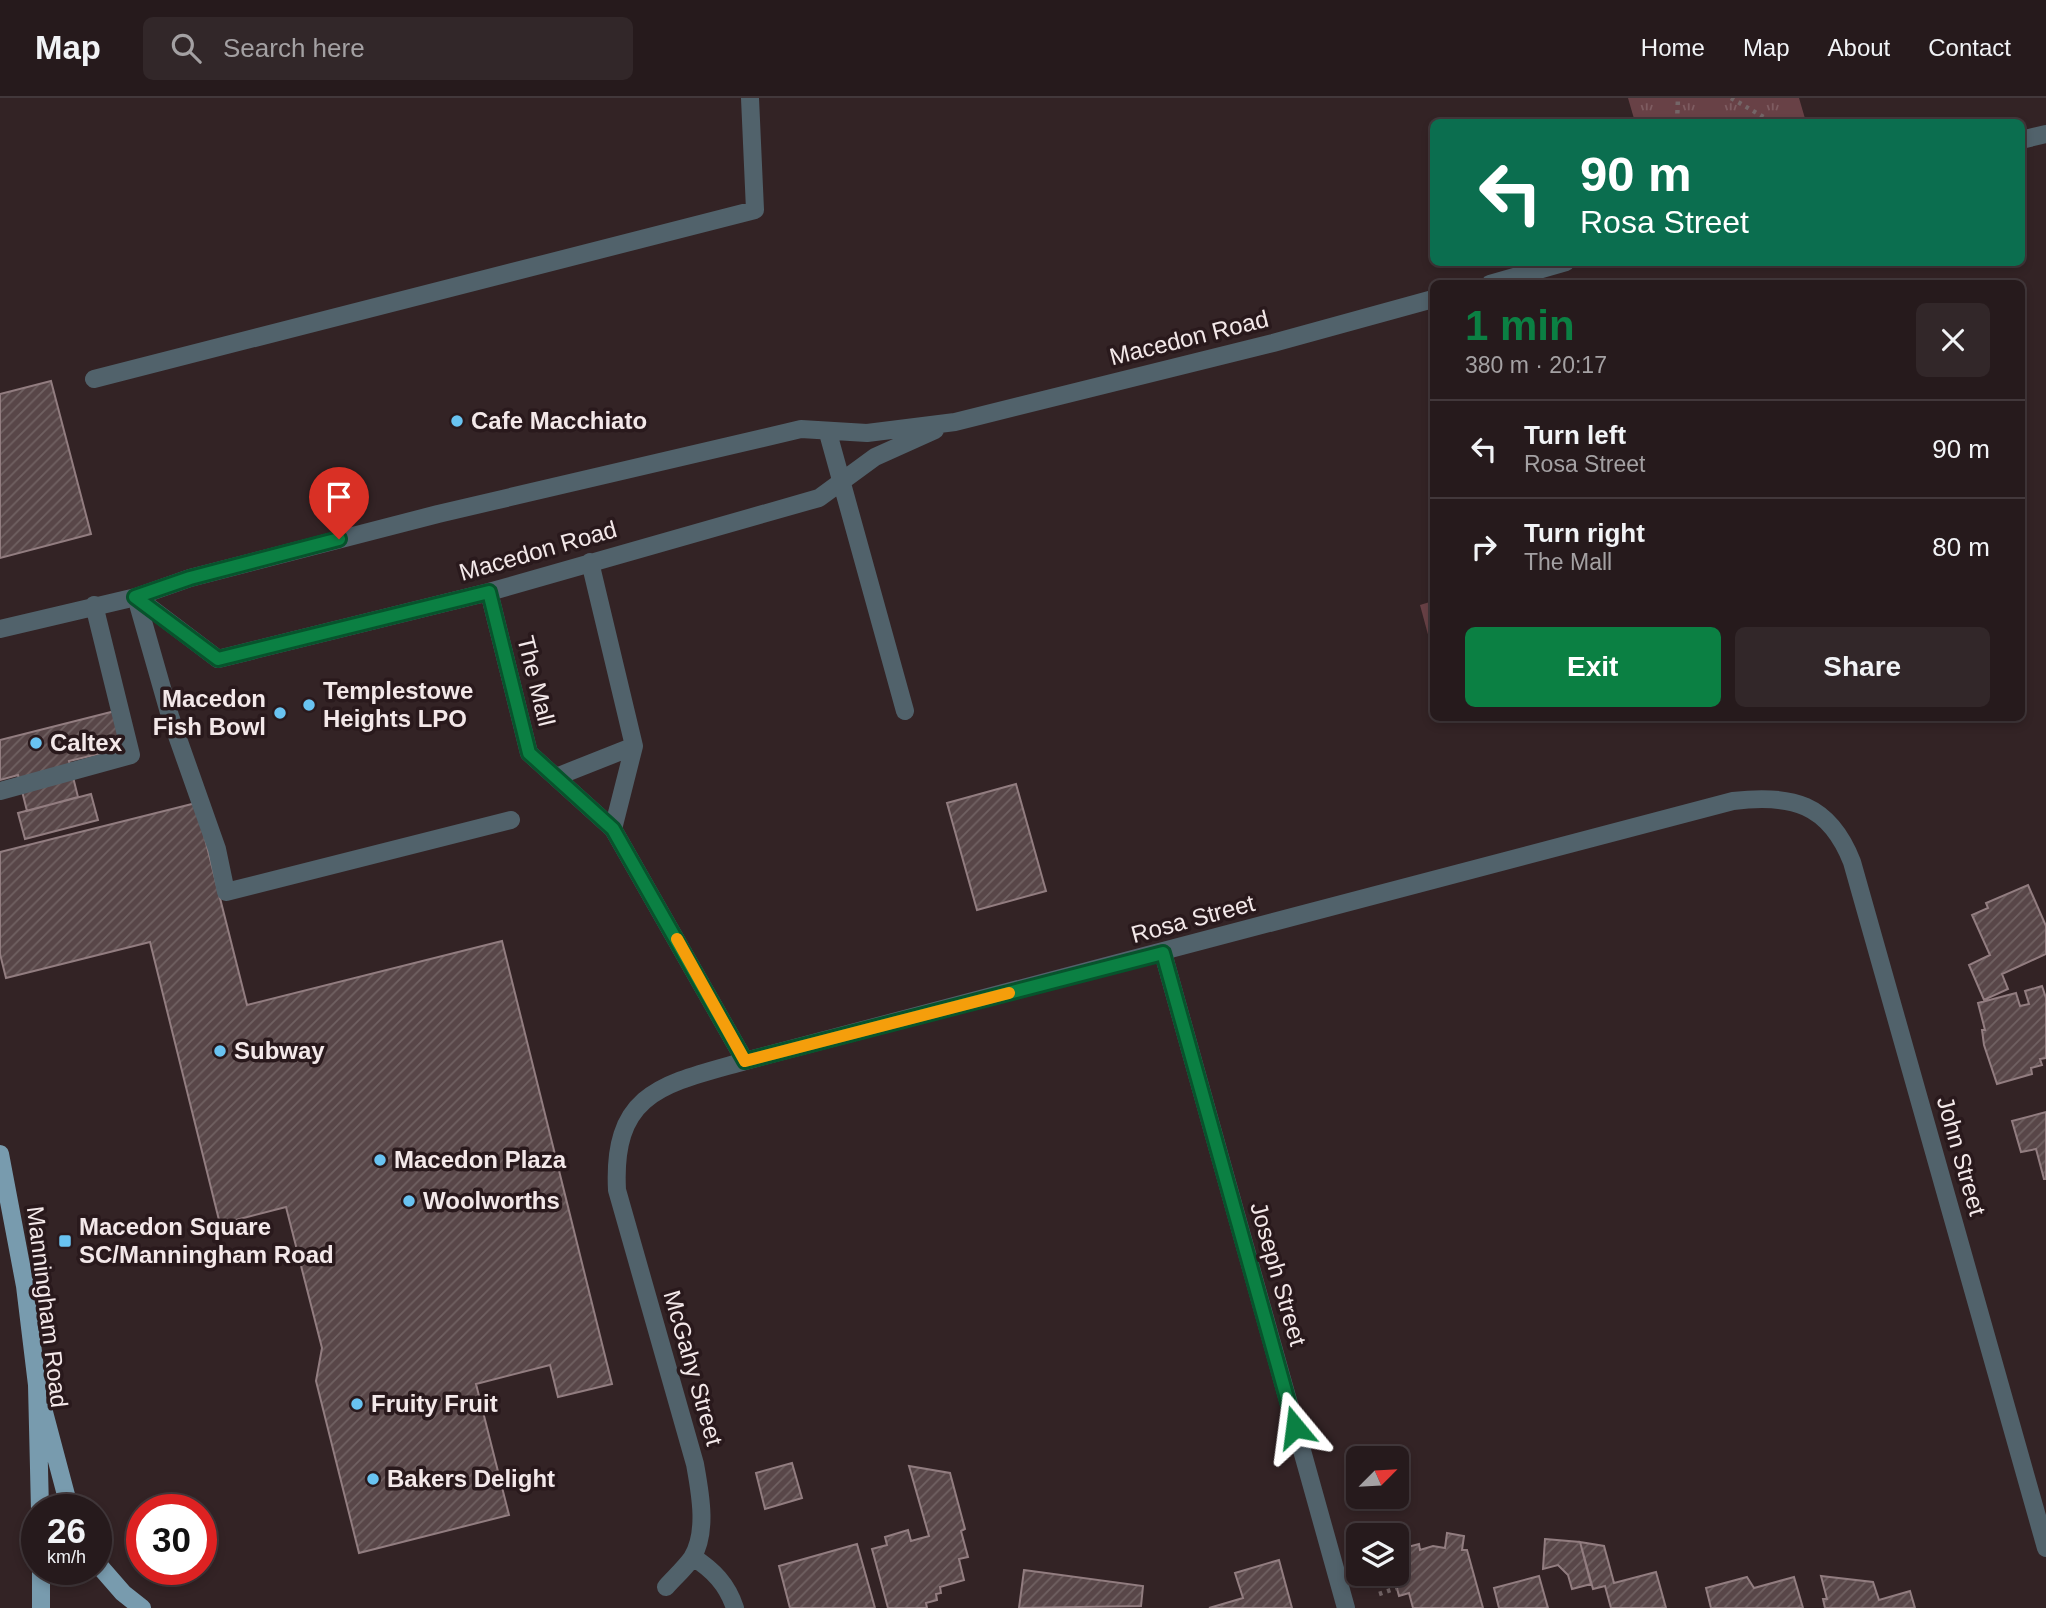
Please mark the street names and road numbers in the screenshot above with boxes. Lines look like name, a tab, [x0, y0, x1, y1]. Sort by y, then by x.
street label: Macedon Road	[1107, 305, 1271, 370]
street label: Macedon Road	[456, 515, 620, 586]
street label: The Mall	[512, 633, 561, 729]
street label: Rosa Street	[1128, 889, 1258, 948]
street label: John Street	[1932, 1093, 1991, 1219]
street label: Joseph Street	[1245, 1199, 1312, 1349]
street label: Manningham Road	[22, 1205, 73, 1409]
street label: McGahy Street	[658, 1287, 729, 1449]

